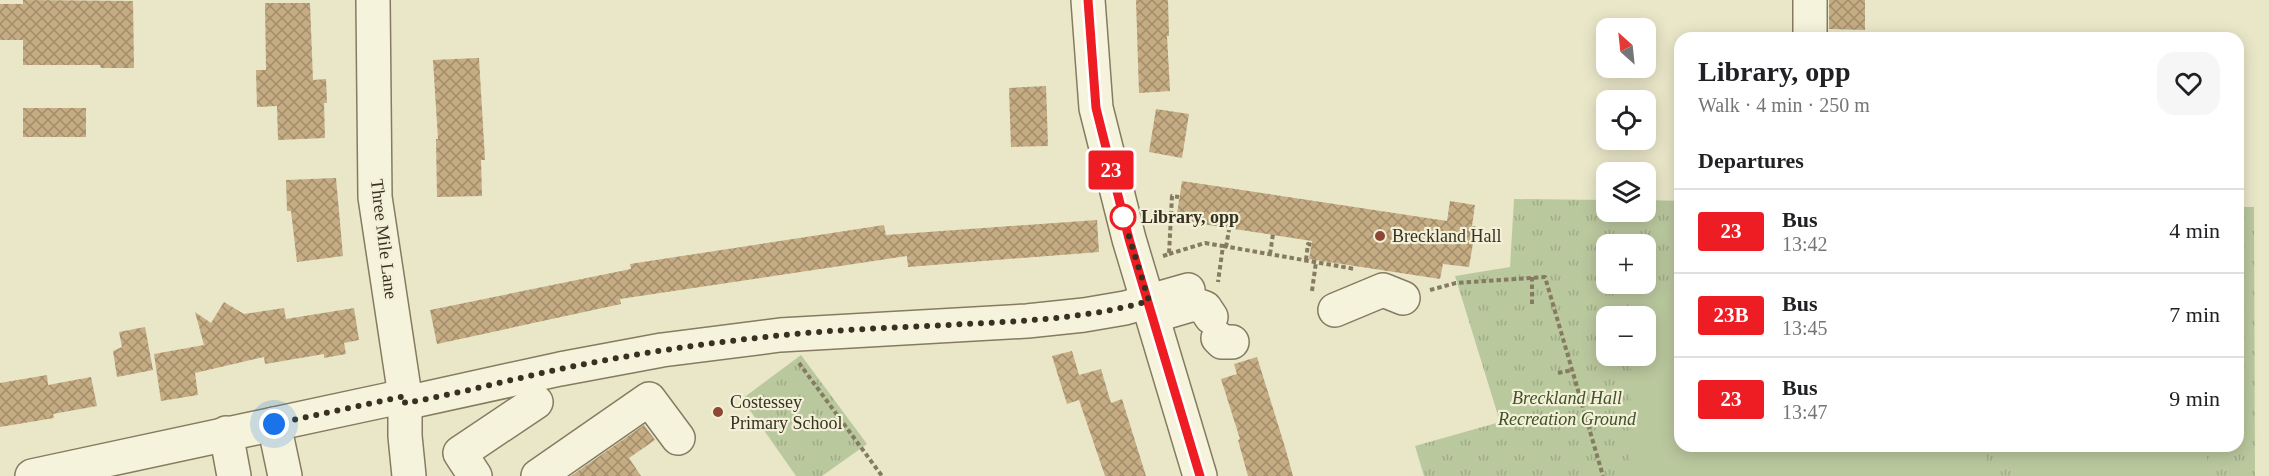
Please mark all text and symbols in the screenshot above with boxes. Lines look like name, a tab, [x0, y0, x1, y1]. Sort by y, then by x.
north arrow	[1596, 18, 1656, 78]
map controls	[1596, 18, 1656, 366]
button: heart	[2157, 52, 2220, 115]
text: Library, opp	[1698, 56, 1850, 87]
button: locate	[1596, 90, 1656, 150]
text: Walk · 4 min · 250 m	[1698, 94, 1870, 116]
text: Departures	[1698, 148, 1804, 173]
line badge: 23	[1084, 150, 1138, 190]
text: 23	[1101, 158, 1122, 182]
button: layers	[1596, 162, 1656, 222]
street label: Three Mile Lane	[367, 178, 401, 300]
marker: Library, opp	[1110, 204, 1136, 230]
place label: Library, opp	[1141, 207, 1239, 227]
text: Bus	[1782, 207, 1817, 232]
text: 4 min	[2169, 218, 2220, 243]
text: 23	[1721, 219, 1742, 243]
place label: Breckland Hall	[1392, 226, 1501, 246]
marker: Breckland Hall	[1373, 229, 1387, 243]
text: 13:42	[1782, 233, 1828, 255]
button: +	[1596, 234, 1656, 294]
text: Bus	[1782, 291, 1817, 316]
text: 7 min	[2169, 302, 2220, 327]
text: 23B	[1713, 303, 1749, 327]
button: −	[1596, 306, 1656, 366]
text: 13:45	[1782, 317, 1828, 339]
text: Bus	[1782, 375, 1817, 400]
text: 9 min	[2169, 386, 2220, 411]
text: 23	[1721, 387, 1742, 411]
park label: Breckland Hall Recreation Ground	[1497, 388, 1637, 429]
place label: Costessey Primary School	[730, 392, 843, 433]
text: 13:47	[1782, 401, 1828, 423]
marker: Costessey Primary School	[711, 405, 725, 419]
your location	[259, 409, 289, 439]

